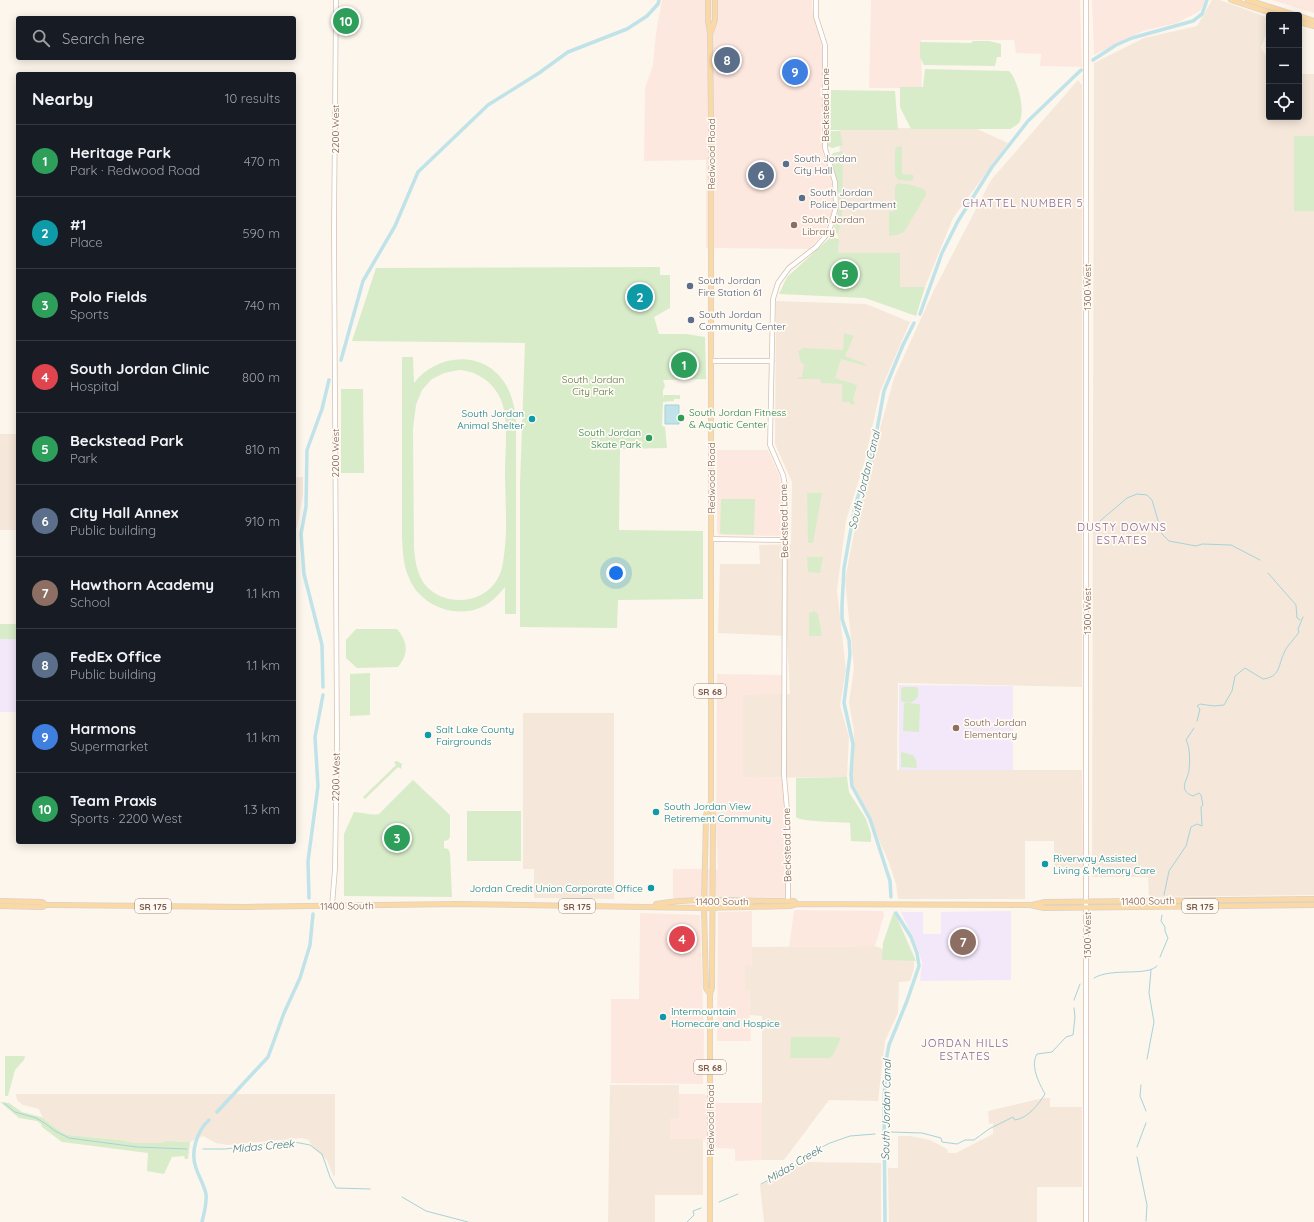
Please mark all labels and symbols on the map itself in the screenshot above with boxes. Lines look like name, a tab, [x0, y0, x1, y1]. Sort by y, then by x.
pin: 10	[333, 6, 359, 36]
pin: 8	[714, 45, 740, 75]
pin: 9	[782, 57, 808, 87]
street label: Beckstead Lane	[819, 68, 832, 142]
street label: 2200 West	[329, 104, 342, 153]
street label: Redwood Road	[705, 118, 718, 190]
place label: South Jordan City Hall	[794, 152, 856, 177]
marker: South Jordan City Hall	[781, 159, 791, 169]
pin: 6	[748, 160, 774, 190]
place label: South Jordan Police Department	[810, 186, 897, 211]
marker: South Jordan Police Department	[797, 193, 807, 203]
district label: CHATTEL NUMBER 5	[962, 196, 1084, 210]
place label: South Jordan Library	[802, 213, 864, 238]
marker: South Jordan Library	[789, 220, 799, 230]
pin: 5	[832, 259, 858, 289]
street label: 1300 West	[1081, 263, 1094, 310]
place label: South Jordan Fire Station 61	[698, 274, 762, 299]
marker: South Jordan Fire Station 61	[685, 281, 695, 291]
pin: 2	[627, 282, 653, 312]
place label: South Jordan Community Center	[699, 308, 786, 333]
marker: South Jordan Community Center	[686, 315, 696, 325]
pin: 1	[671, 350, 697, 380]
park label: South Jordan City Park	[562, 373, 624, 398]
place label: South Jordan Fitness & Aquatic Center	[689, 406, 786, 431]
place label: South Jordan Animal Shelter	[457, 407, 524, 432]
marker: South Jordan Fitness & Aquatic Center	[676, 413, 686, 423]
marker: South Jordan Animal Shelter	[527, 414, 537, 424]
place label: South Jordan Skate Park	[579, 426, 641, 451]
street label: 2200 West	[329, 428, 342, 477]
water label: South Jordan Canal	[845, 428, 883, 531]
marker: South Jordan Skate Park	[644, 433, 654, 443]
street label: Redwood Road	[705, 442, 718, 514]
street label: Beckstead Lane	[777, 484, 791, 558]
district label: DUSTY DOWNS ESTATES	[1077, 520, 1167, 547]
your location	[606, 563, 626, 583]
street label: 1300 West	[1081, 587, 1094, 634]
road number: SR 68	[694, 684, 726, 698]
place label: South Jordan Elementary	[964, 716, 1026, 741]
place label: Salt Lake County Fairgrounds	[436, 723, 514, 748]
marker: South Jordan Elementary	[951, 723, 961, 733]
marker: Salt Lake County Fairgrounds	[423, 730, 433, 740]
street label: 2200 West	[329, 752, 343, 802]
place label: South Jordan View Retirement Community	[664, 800, 771, 825]
marker: South Jordan View Retirement Community	[651, 807, 661, 817]
street label: Beckstead Lane	[780, 808, 794, 882]
pin: 3	[384, 823, 410, 853]
place label: Riverway Assisted Living & Memory Care	[1053, 852, 1156, 877]
marker: Riverway Assisted Living & Memory Care	[1040, 859, 1050, 869]
place label: Jordan Credit Union Corporate Office	[469, 882, 643, 895]
marker: Jordan Credit Union Corporate Office	[646, 883, 656, 893]
street label: 11400 South	[1121, 894, 1175, 908]
street label: 11400 South	[695, 895, 749, 908]
road number: SR 175	[135, 899, 171, 913]
street label: 11400 South	[320, 899, 374, 913]
road number: SR 175	[559, 899, 595, 913]
road number: SR 175	[1182, 899, 1218, 913]
street label: 1300 West	[1081, 911, 1094, 958]
pin: 4	[669, 924, 695, 954]
pin: 7	[950, 927, 976, 957]
place label: Intermountain Homecare and Hospice	[671, 1005, 780, 1030]
marker: Intermountain Homecare and Hospice	[658, 1012, 668, 1022]
district label: JORDAN HILLS ESTATES	[921, 1036, 1009, 1063]
water label: South Jordan Canal	[878, 1058, 894, 1161]
road number: SR 68	[694, 1060, 726, 1074]
street label: Redwood Road	[704, 1084, 717, 1156]
water label: Midas Creek	[231, 1136, 296, 1156]
water label: Midas Creek	[764, 1141, 825, 1186]

